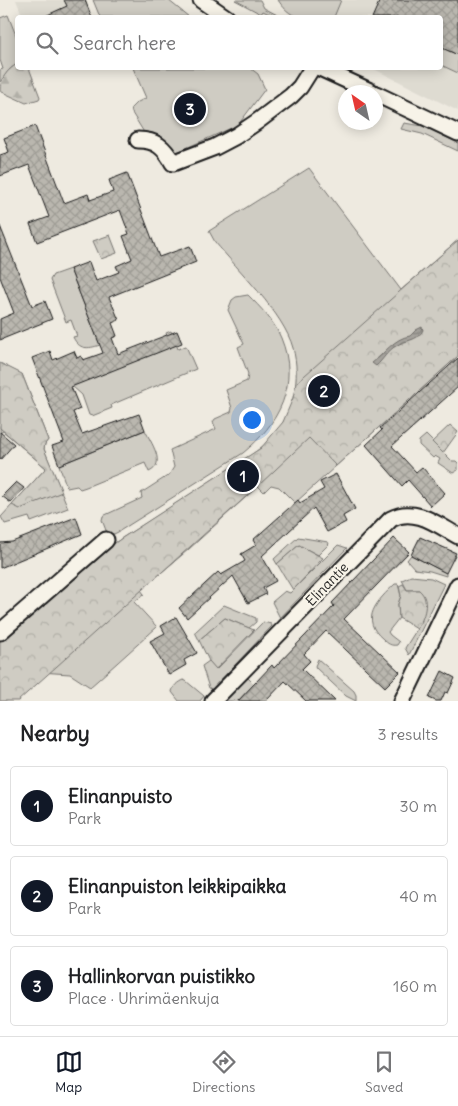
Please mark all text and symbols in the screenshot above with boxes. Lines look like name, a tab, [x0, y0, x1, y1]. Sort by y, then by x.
search box	[15, 15, 443, 70]
icon: search	[33, 29, 61, 57]
text: Search here	[73, 31, 176, 55]
north arrow	[338, 85, 383, 130]
pin: 3	[174, 90, 206, 128]
pin: 2	[308, 372, 340, 410]
your location	[239, 407, 265, 433]
pin: 1	[227, 457, 259, 495]
street label: Elinantie	[302, 558, 352, 610]
text: Nearby	[20, 720, 90, 747]
text: 3 results	[378, 724, 438, 744]
text: Elinanpuisto	[68, 784, 172, 808]
text: 1	[34, 796, 40, 816]
text: 30 m	[400, 796, 437, 816]
text: Park	[68, 808, 101, 828]
text: Elinanpuiston leikkipaikka	[68, 874, 286, 898]
text: 2	[33, 886, 41, 906]
text: 40 m	[399, 886, 437, 906]
text: Park	[68, 898, 101, 918]
text: Hallinkorvan puistikko	[68, 964, 255, 988]
text: 3	[32, 976, 42, 996]
text: 160 m	[393, 976, 437, 996]
text: Place · Uhrimäenkuja	[68, 988, 219, 1008]
tab: Map	[55, 1048, 83, 1096]
tab: Directions	[192, 1048, 255, 1096]
tab: Saved	[365, 1048, 403, 1096]

